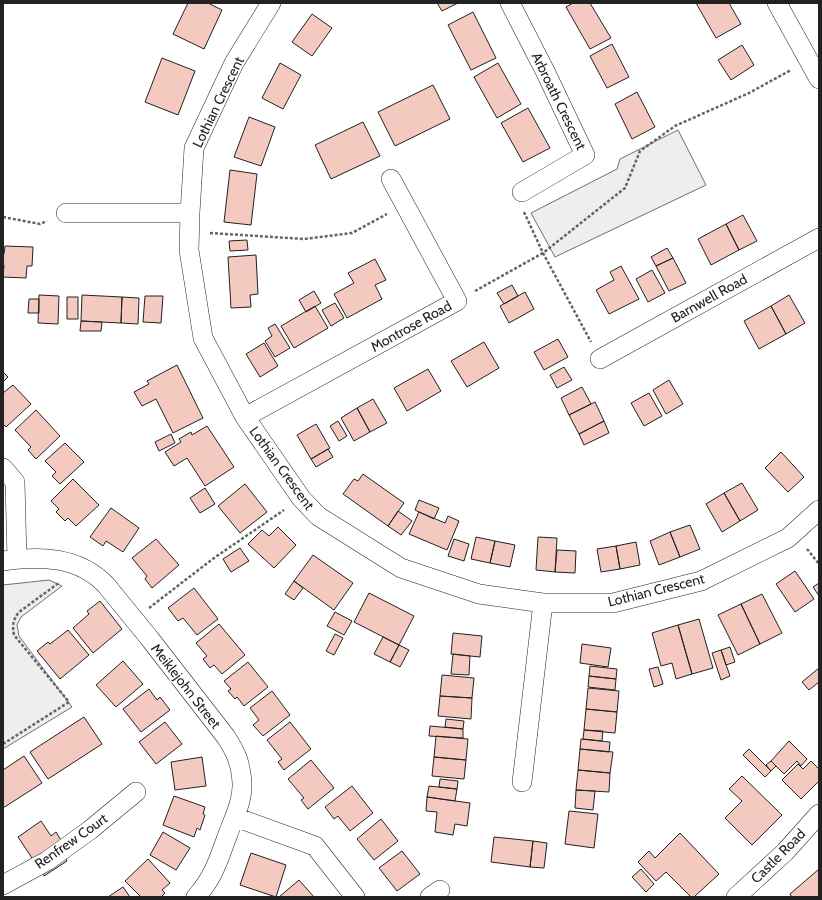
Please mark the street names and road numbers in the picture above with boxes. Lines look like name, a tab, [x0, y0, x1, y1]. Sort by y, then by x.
street label: Arbroath Crescent	[528, 49, 591, 153]
street label: Lothian Crescent	[188, 53, 248, 150]
street label: Barnwell Road	[668, 270, 750, 326]
street label: Montrose Road	[367, 296, 455, 356]
street label: Lothian Crescent	[246, 423, 319, 514]
street label: Lothian Crescent	[606, 569, 706, 611]
street label: Meiklejohn Street	[147, 640, 225, 732]
street label: Renfrew Court	[31, 809, 111, 873]
street label: Castle Road	[747, 825, 809, 887]

